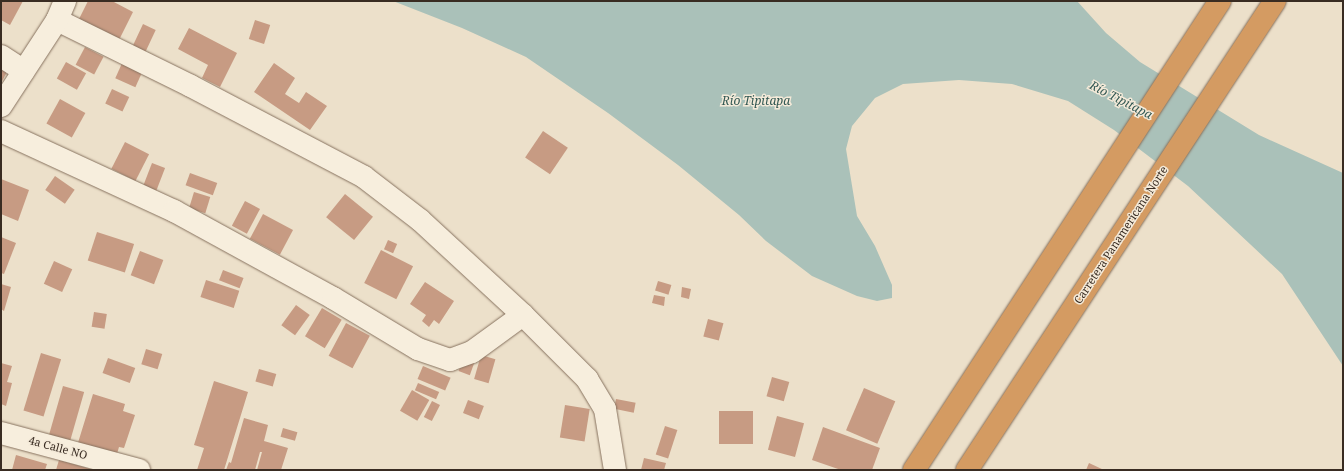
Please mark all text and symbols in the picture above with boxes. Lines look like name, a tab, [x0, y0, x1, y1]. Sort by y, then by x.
water label: Río Tipitapa	[1087, 78, 1155, 122]
water label: Río Tipitapa	[722, 94, 790, 108]
street label: Carretera Panamericana Norte	[1071, 164, 1171, 306]
street label: 4a Calle NO	[27, 434, 89, 462]

